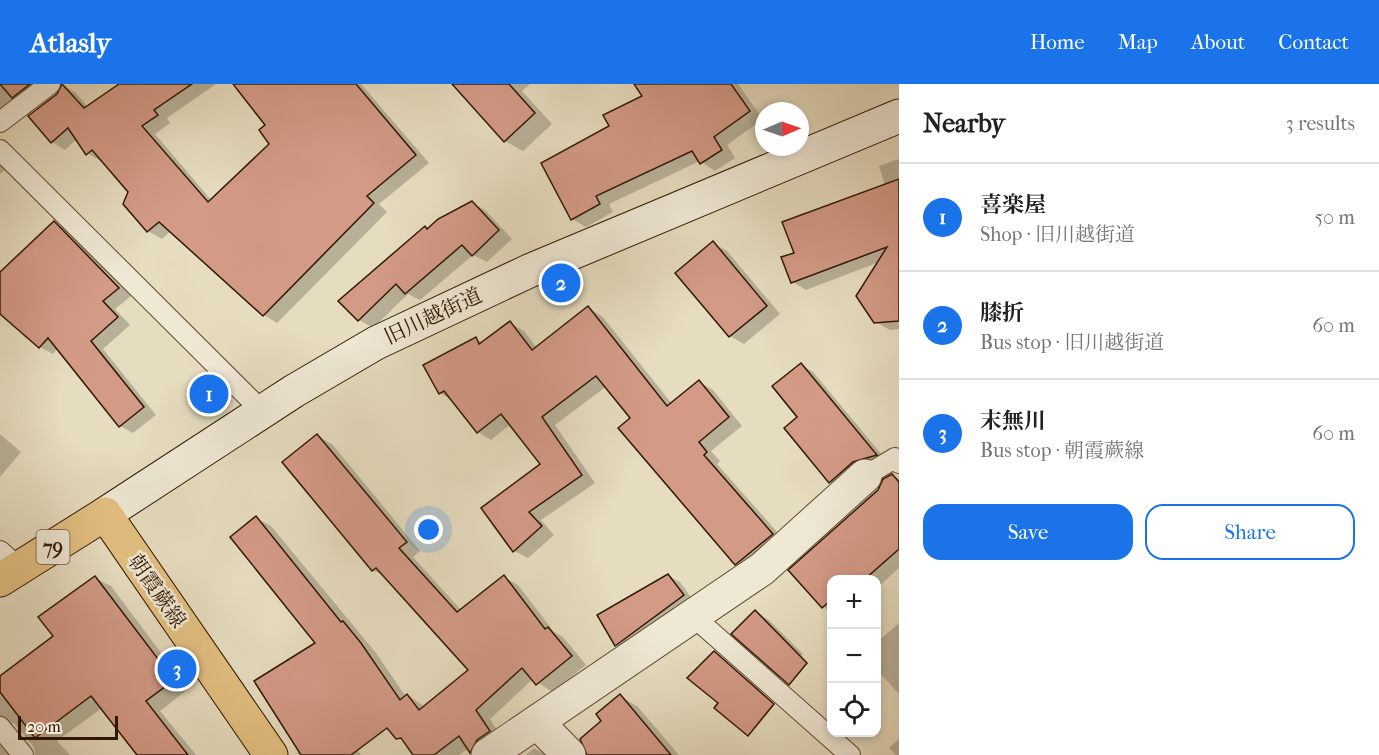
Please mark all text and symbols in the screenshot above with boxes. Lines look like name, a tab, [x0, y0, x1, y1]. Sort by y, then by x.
text: Atlasly	[30, 26, 111, 59]
text: Home	[1030, 30, 1085, 54]
text: Map	[1118, 30, 1158, 54]
text: About	[1191, 30, 1245, 54]
text: Contact	[1278, 30, 1349, 54]
north arrow	[755, 102, 809, 156]
text: Nearby	[923, 108, 1005, 139]
text: 3 results	[1286, 112, 1355, 135]
text: 喜楽屋	[980, 192, 1046, 218]
text: 1	[939, 206, 946, 229]
text: 50 m	[1314, 206, 1355, 229]
text: Shop · 旧川越街道	[980, 223, 1135, 246]
pin: 2	[542, 260, 580, 306]
street label: 旧川越街道	[380, 283, 486, 349]
text: 膝折	[980, 300, 1024, 326]
text: 2	[937, 314, 948, 337]
text: 60 m	[1312, 314, 1355, 337]
text: Bus stop · 旧川越街道	[980, 331, 1164, 354]
pin: 1	[190, 372, 228, 416]
text: 末無川	[980, 408, 1046, 434]
text: 3	[938, 422, 947, 445]
text: 60 m	[1312, 422, 1355, 445]
text: Bus stop · 朝霞蕨線	[980, 439, 1144, 462]
button: Save	[923, 504, 1133, 560]
button: Share	[1145, 504, 1355, 560]
your location	[414, 515, 443, 544]
road number: 79	[36, 530, 70, 564]
street label: 朝霞蕨線	[123, 550, 191, 632]
map controls	[827, 575, 881, 737]
button: +	[827, 575, 881, 629]
button: −	[827, 629, 881, 683]
pin: 3	[158, 646, 196, 692]
button: locate	[827, 683, 881, 737]
scale bar	[18, 713, 118, 740]
text: 20 m	[27, 717, 61, 736]

